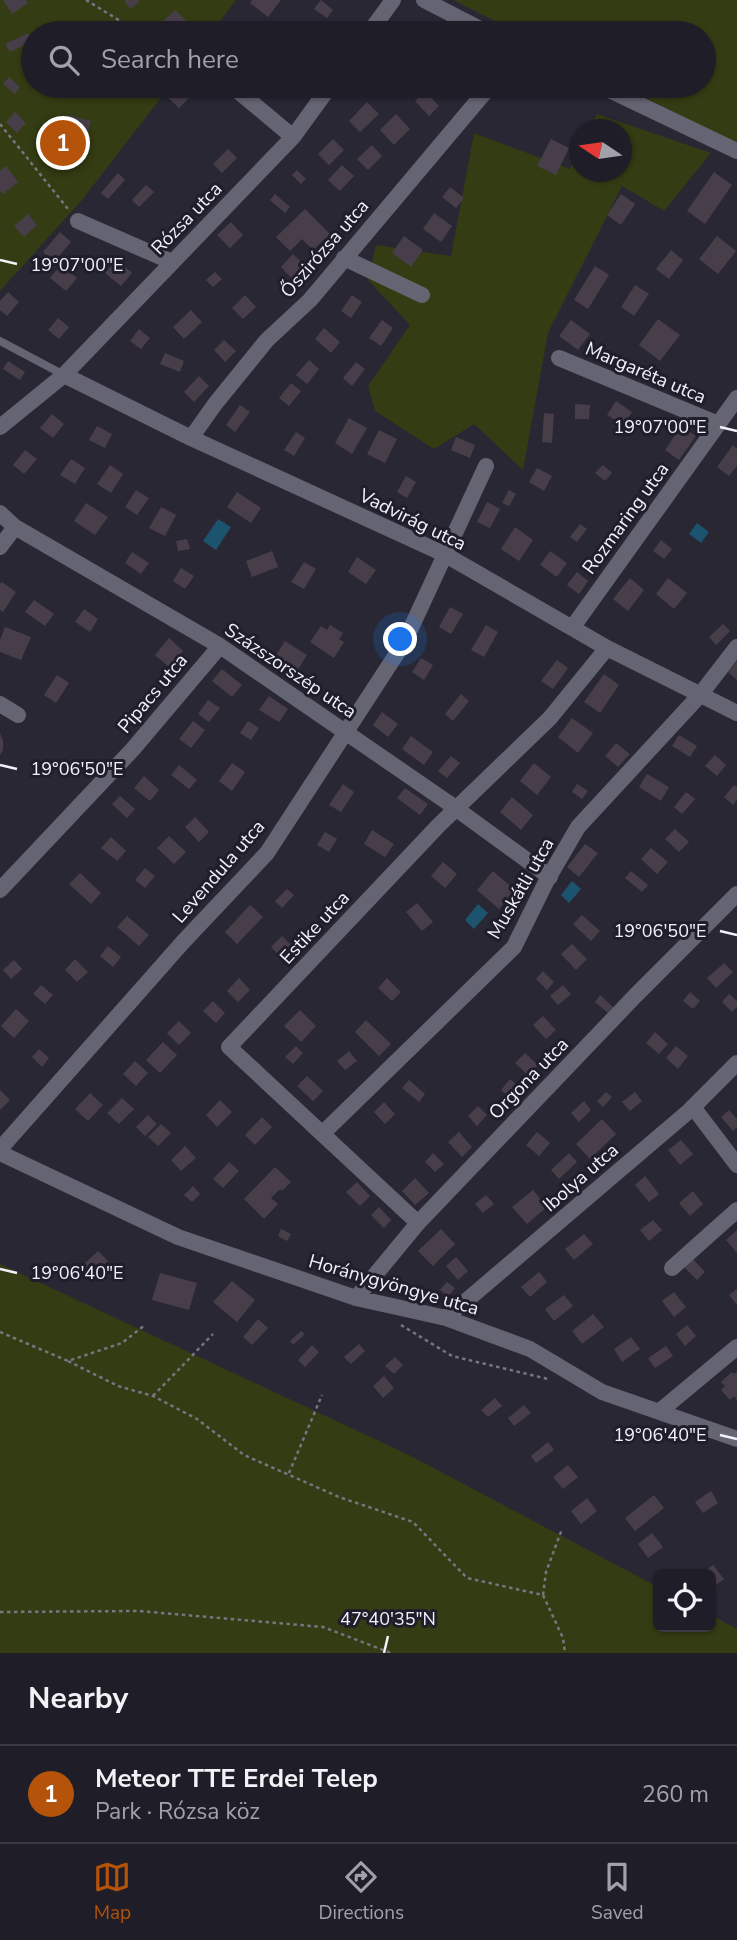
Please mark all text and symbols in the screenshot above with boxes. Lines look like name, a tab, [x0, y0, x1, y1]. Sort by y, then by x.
search box	[21, 21, 716, 98]
icon: search	[45, 41, 83, 79]
text: Search here	[101, 42, 239, 77]
pin: 1	[40, 117, 86, 169]
north arrow	[569, 119, 632, 182]
street label: Rózsa utca	[146, 177, 228, 261]
street label: Őszirózsa utca	[275, 194, 375, 304]
text: 19°07'00"E	[31, 253, 124, 277]
street label: Margaréta utca	[581, 336, 710, 410]
text: 19°07'00"E	[614, 415, 707, 439]
street label: Rozmaring utca	[576, 458, 675, 580]
street label: Vadvirág utca	[354, 482, 470, 557]
street label: Százszorszép utca	[219, 617, 361, 725]
your location	[383, 622, 417, 656]
street label: Pipacs utca	[112, 648, 194, 739]
text: 19°06'50"E	[31, 757, 124, 781]
street label: Levendula utca	[167, 814, 271, 929]
street label: Muskátli utca	[481, 833, 560, 944]
street label: Estike utca	[274, 885, 355, 970]
text: 19°06'50"E	[614, 919, 707, 943]
street label: Orgona utca	[483, 1032, 574, 1125]
street label: Ibolya utca	[537, 1138, 624, 1218]
street label: Horánygyöngye utca	[306, 1248, 482, 1322]
text: 19°06'40"E	[31, 1261, 124, 1285]
text: 19°06'40"E	[614, 1423, 707, 1447]
map controls	[653, 1569, 716, 1632]
button: locate	[653, 1569, 716, 1632]
text: 47°40'35"N	[340, 1607, 436, 1631]
text: Nearby	[28, 1678, 128, 1719]
text: Meteor TTE Erdei Telep	[95, 1761, 378, 1796]
text: 1	[44, 1779, 58, 1810]
text: 260 m	[642, 1779, 709, 1810]
text: Park · Rózsa köz	[95, 1796, 260, 1827]
tab: Map	[93, 1858, 131, 1926]
tab: Directions	[318, 1858, 404, 1926]
tab: Saved	[591, 1858, 644, 1926]

